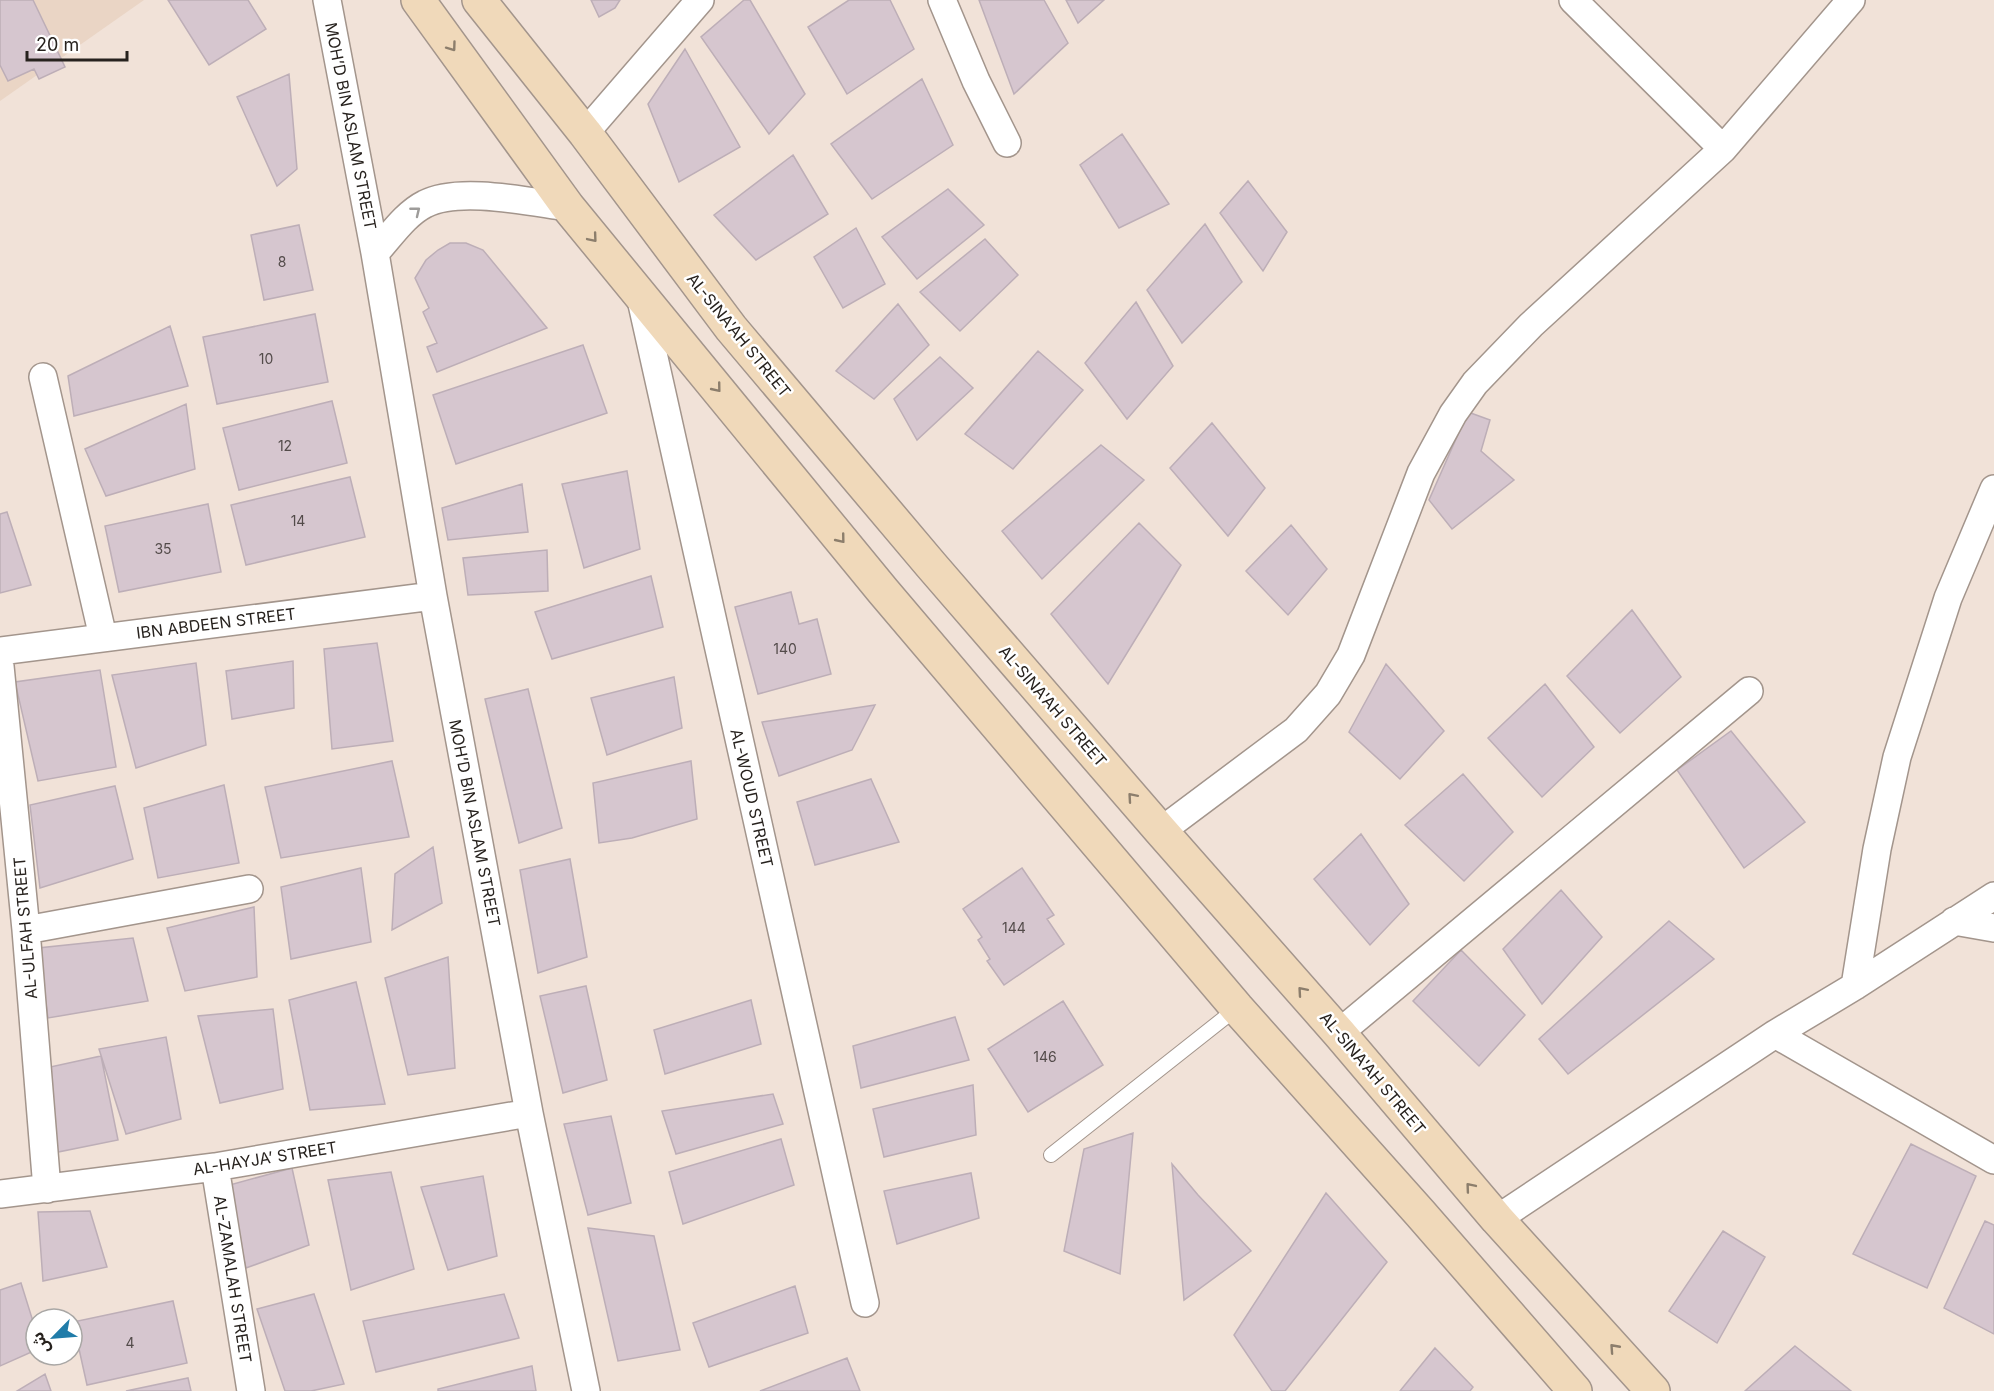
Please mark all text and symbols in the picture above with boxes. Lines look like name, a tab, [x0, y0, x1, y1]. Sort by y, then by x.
street label: MOH’D BIN ASLAM STREET	[321, 21, 381, 231]
scale bar	[27, 24, 128, 62]
text: 20 m	[36, 34, 79, 55]
one-way arrow	[445, 41, 456, 52]
one-way arrow	[409, 207, 420, 218]
one-way arrow	[586, 231, 597, 242]
house number: 8	[278, 253, 286, 270]
street label: AL-SINA'AH STREET	[683, 269, 795, 401]
house number: 10	[259, 350, 273, 367]
one-way arrow	[710, 382, 721, 393]
house number: 12	[278, 437, 292, 454]
house number: 14	[291, 512, 305, 529]
one-way arrow	[833, 532, 844, 543]
house number: 35	[154, 540, 172, 557]
street label: IBN ABDEEN STREET	[135, 603, 297, 643]
house number: 140	[773, 640, 797, 657]
street label: AL-SINA'AH STREET	[995, 641, 1111, 771]
street label: MOH’D BIN ASLAM STREET	[445, 718, 505, 928]
street label: AL-WOUD STREET	[726, 727, 778, 869]
one-way arrow	[1128, 793, 1139, 804]
street label: AL-ULFAH STREET	[9, 856, 41, 1000]
house number: 144	[1002, 919, 1026, 936]
one-way arrow	[1298, 987, 1309, 998]
street label: AL-SINA'AH STREET	[1316, 1008, 1430, 1138]
house number: 146	[1033, 1048, 1057, 1065]
street label: AL-HAYJA’ STREET	[192, 1137, 338, 1179]
one-way arrow	[1466, 1183, 1477, 1194]
street label: AL-ZAMALAH STREET	[210, 1194, 256, 1364]
north arrow	[24, 1307, 84, 1367]
text: ش	[27, 1329, 54, 1357]
house number: 4	[125, 1334, 135, 1351]
one-way arrow	[1610, 1344, 1621, 1354]

